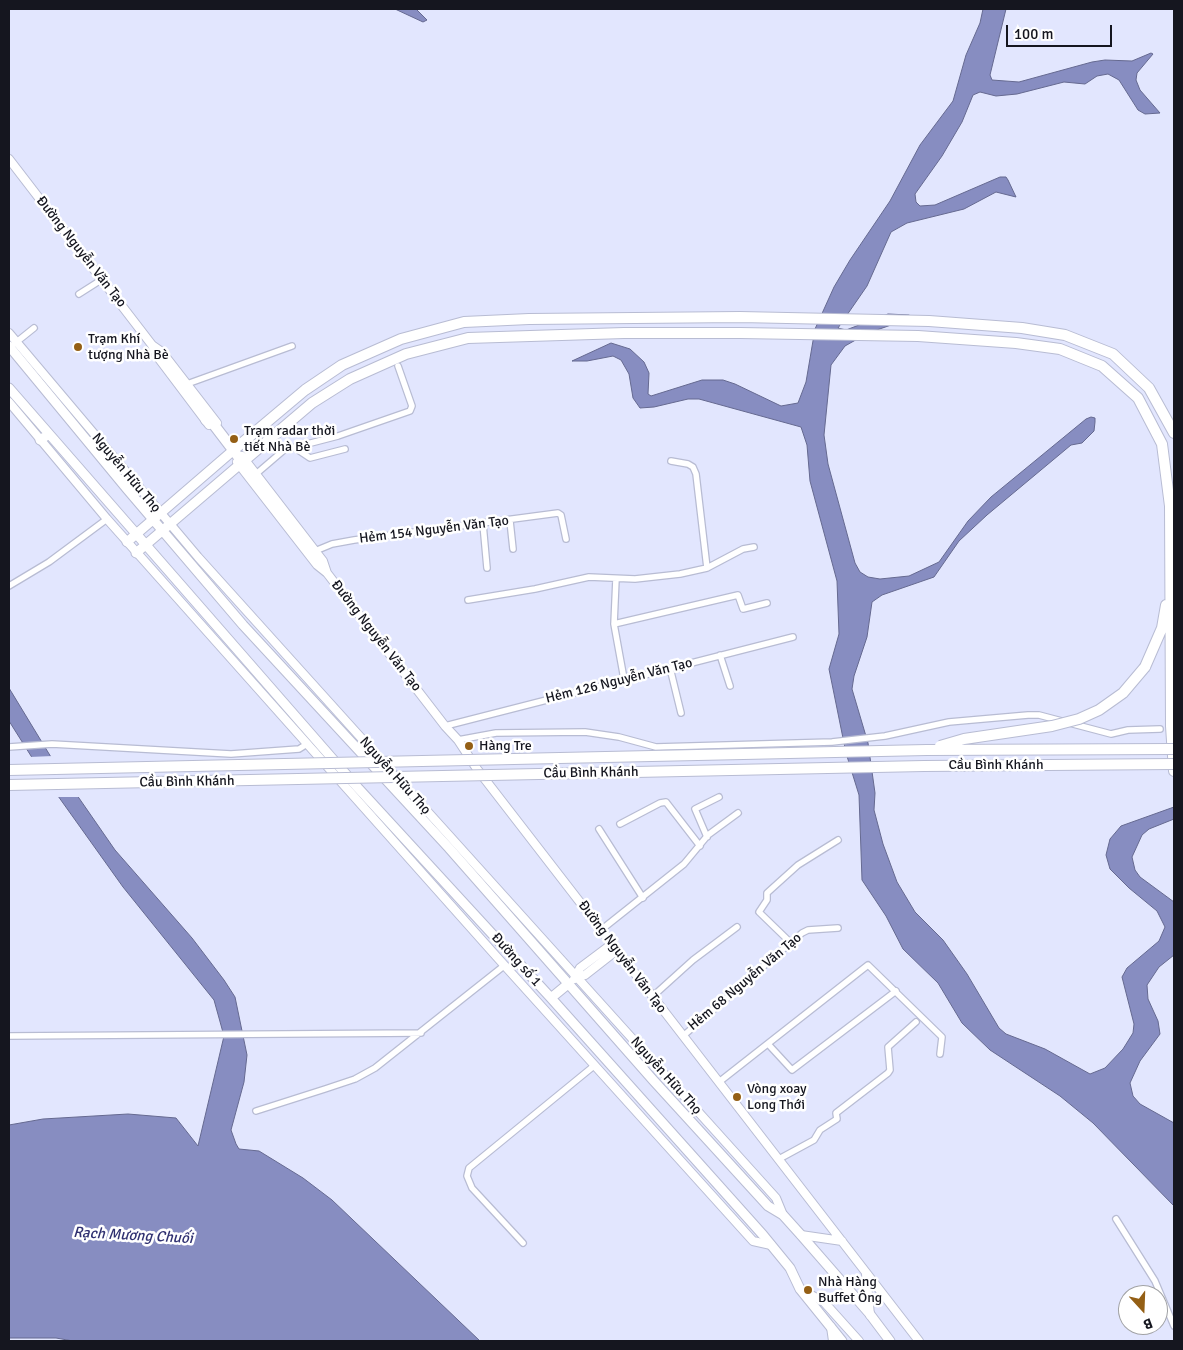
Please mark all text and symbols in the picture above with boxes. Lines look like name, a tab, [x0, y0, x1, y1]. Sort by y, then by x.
scale bar	[1008, 15, 1114, 47]
text: 100 m	[1014, 25, 1054, 43]
street label: Đường Nguyễn Văn Tạo	[32, 193, 130, 311]
place label: Trạm Khí tượng Nhà Bè	[88, 331, 169, 364]
marker: Trạm Khí tượng Nhà Bè	[72, 341, 84, 353]
place label: Trạm radar thời tiết Nhà Bè	[244, 423, 335, 456]
street label: Nguyễn Hữu Thọ	[88, 430, 164, 516]
marker: Trạm radar thời tiết Nhà Bè	[228, 433, 240, 445]
street label: Hẻm 154 Nguyễn Văn Tạo	[358, 512, 510, 548]
street label: Đường Nguyễn Văn Tạo	[327, 577, 425, 695]
street label: Hẻm 126 Nguyễn Văn Tạo	[544, 655, 694, 707]
street label: Nguyễn Hữu Thọ	[356, 734, 434, 818]
place label: Hàng Tre	[479, 738, 532, 754]
marker: Hàng Tre	[463, 740, 475, 752]
street label: Cầu Bình Khánh	[948, 757, 1044, 773]
street label: Cầu Bình Khánh	[543, 764, 639, 782]
street label: Cầu Bình Khánh	[139, 773, 235, 791]
street label: Đường Nguyễn Văn Tạo	[574, 897, 670, 1017]
street label: Đường số 1	[488, 930, 544, 990]
street label: Hẻm 68 Nguyễn Văn Tạo	[685, 930, 805, 1034]
street label: Nguyễn Hữu Thọ	[627, 1034, 705, 1118]
place label: Vòng xoay Long Thới	[747, 1081, 807, 1114]
marker: Vòng xoay Long Thới	[731, 1091, 743, 1103]
water label: Rạch Mương Chuối	[73, 1224, 193, 1248]
place label: Nhà Hàng Buffet Ông	[818, 1274, 882, 1306]
marker: Nhà Hàng Buffet Ông	[802, 1284, 814, 1296]
north arrow	[1118, 1285, 1168, 1335]
text: B	[1141, 1314, 1155, 1333]

